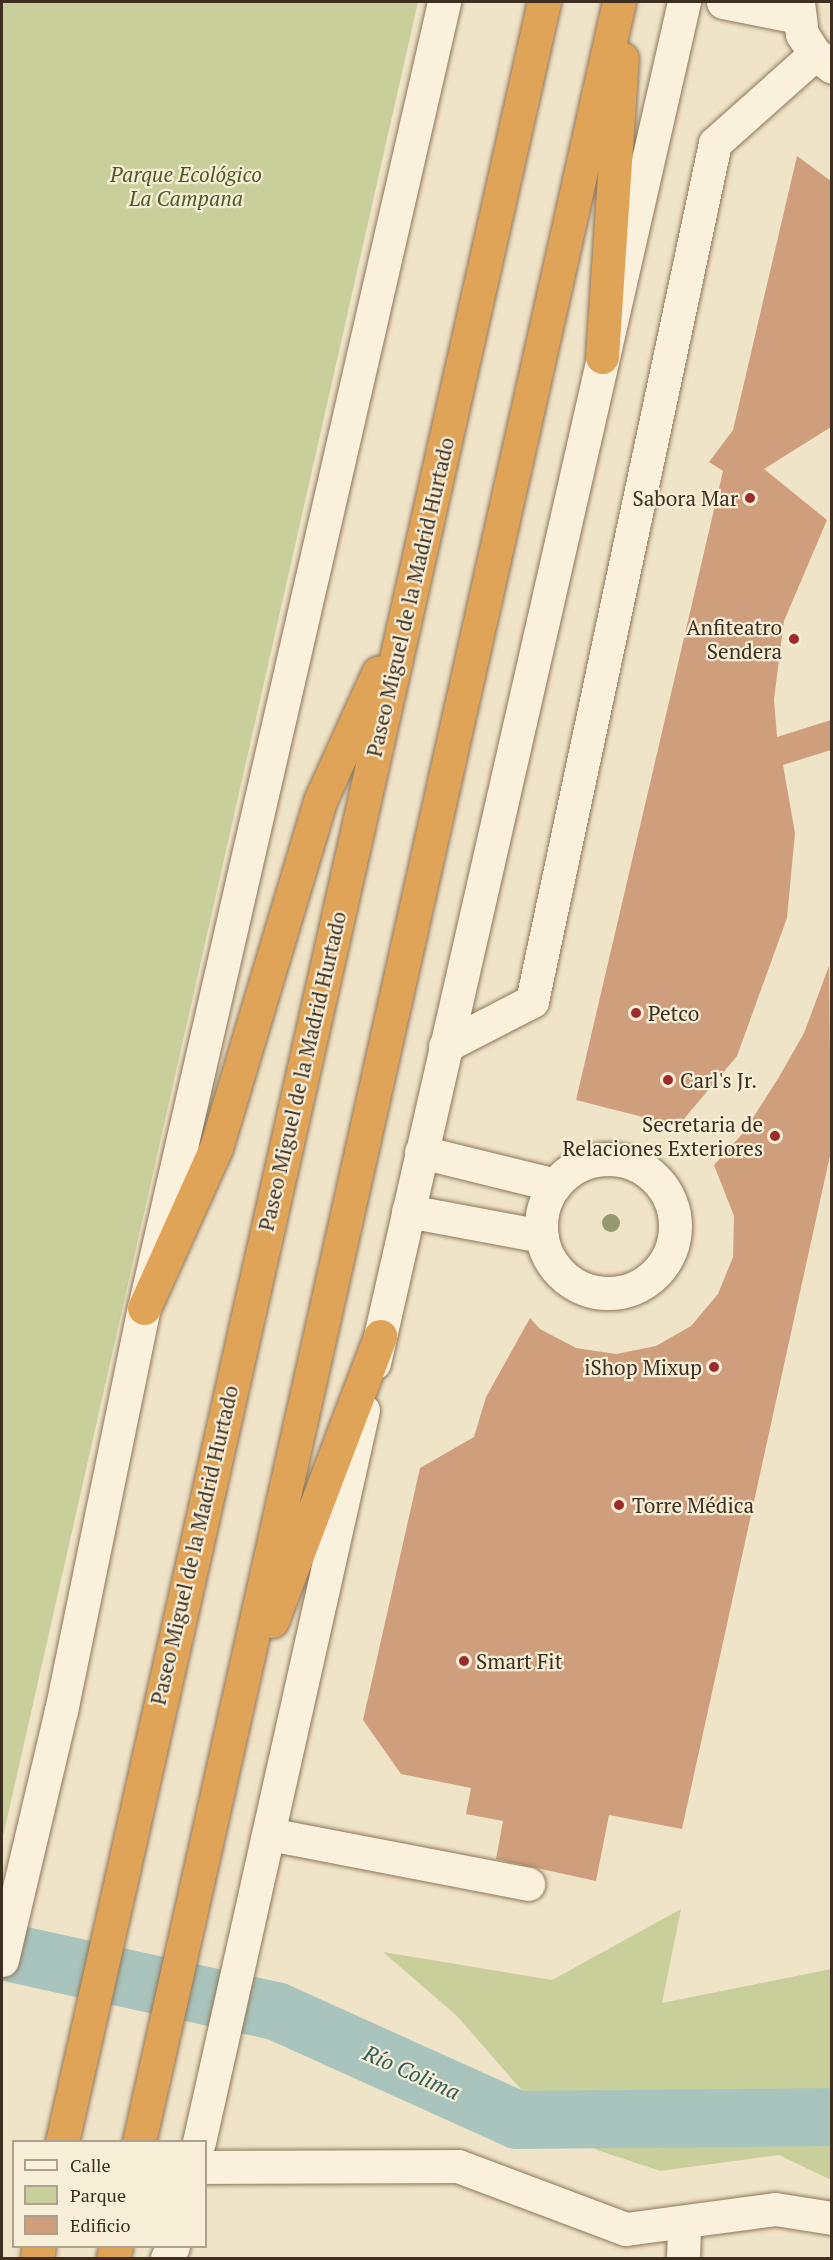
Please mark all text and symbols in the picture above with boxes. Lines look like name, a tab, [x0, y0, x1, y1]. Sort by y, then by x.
park label: Parque Ecológico La Campana	[110, 161, 262, 211]
street label: Paseo Miguel de la Madrid Hurtado	[361, 435, 459, 759]
place label: Sabora Mar	[632, 485, 738, 511]
marker: Sabora Mar	[743, 491, 757, 505]
place label: Anfiteatro Sendera	[686, 614, 782, 664]
marker: Anfiteatro Sendera	[787, 632, 801, 646]
street label: Paseo Miguel de la Madrid Hurtado	[253, 909, 351, 1233]
place label: Petco	[648, 1000, 699, 1026]
marker: Petco	[629, 1006, 643, 1020]
place label: Carl's Jr.	[680, 1067, 757, 1093]
marker: Carl's Jr.	[661, 1073, 675, 1087]
place label: Secretaria de Relaciones Exteriores	[562, 1111, 763, 1161]
marker: Secretaria de Relaciones Exteriores	[768, 1129, 782, 1143]
place label: iShop Mixup	[584, 1354, 702, 1380]
marker: iShop Mixup	[707, 1360, 721, 1374]
street label: Paseo Miguel de la Madrid Hurtado	[145, 1383, 243, 1707]
place label: Torre Médica	[632, 1492, 754, 1518]
marker: Torre Médica	[610, 1496, 628, 1514]
place label: Smart Fit	[476, 1648, 562, 1674]
marker: Smart Fit	[457, 1654, 471, 1668]
water label: Río Colima	[360, 2039, 464, 2105]
legend	[12, 2140, 207, 2248]
text: Calle	[70, 2153, 111, 2177]
text: Parque	[70, 2183, 126, 2207]
text: Edificio	[70, 2213, 130, 2237]

